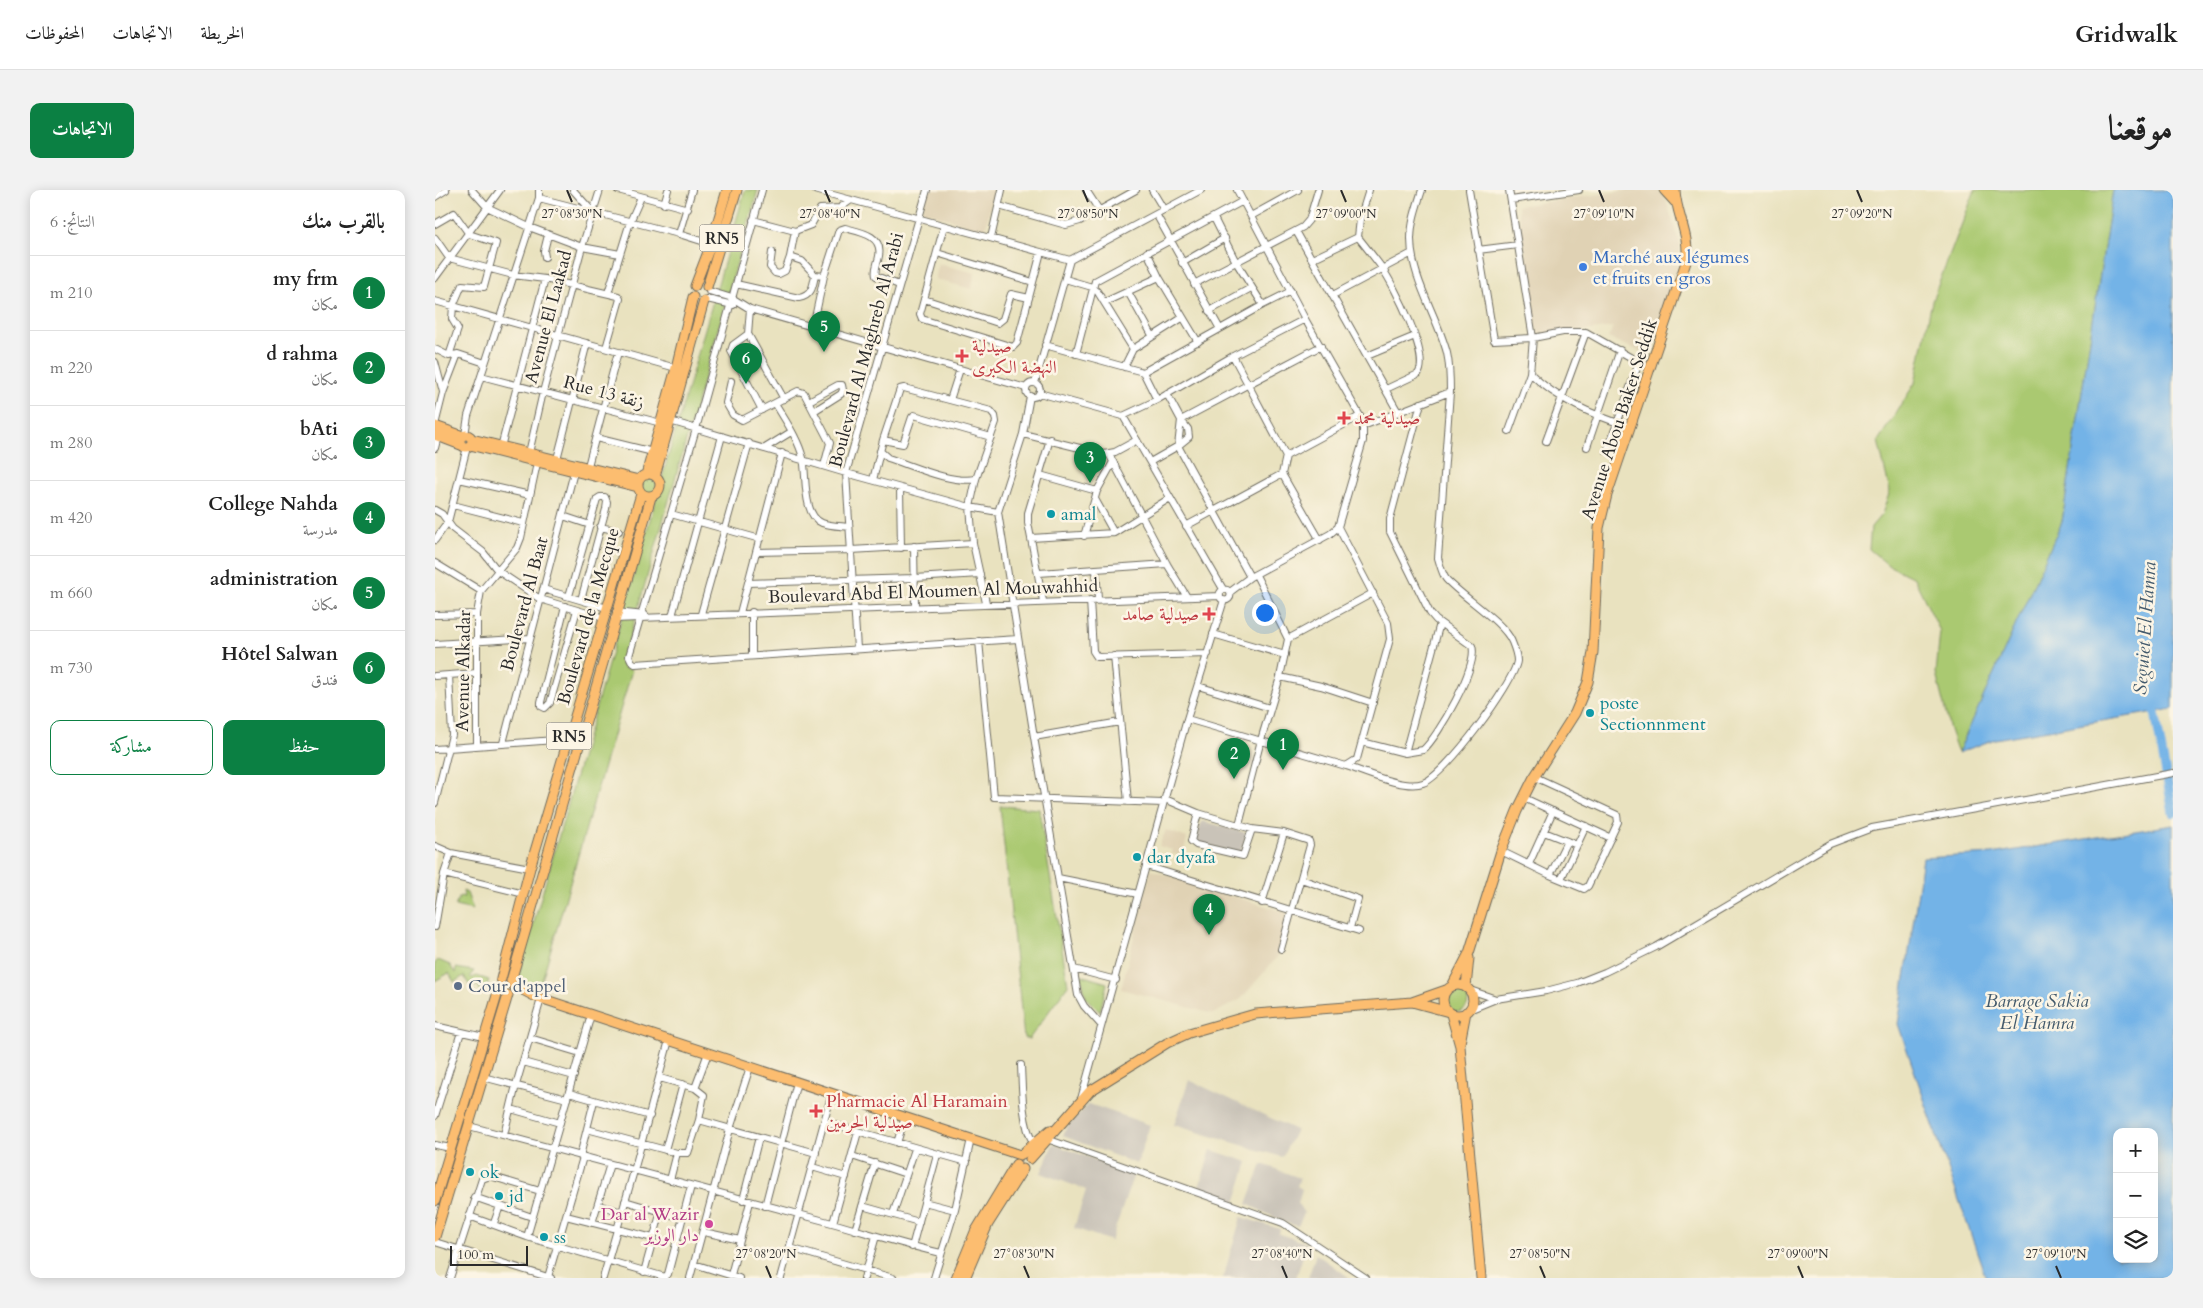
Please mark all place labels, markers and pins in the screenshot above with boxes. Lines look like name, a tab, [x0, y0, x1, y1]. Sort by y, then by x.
place label: Marché aux légumes et fruits en gros	[1593, 245, 1749, 291]
marker: Marché aux légumes et fruits en gros	[1577, 261, 1589, 273]
pin: 5	[808, 311, 840, 352]
place label: صيدلية النهضة الكبرى	[972, 334, 1057, 380]
pin: 6	[730, 343, 762, 384]
marker: صيدلية النهضة الكبرى	[956, 350, 968, 362]
place label: صيدلية محمد	[1354, 406, 1420, 431]
marker: صيدلية محمد	[1338, 412, 1350, 424]
pin: 3	[1074, 442, 1106, 483]
place label: amal	[1061, 502, 1097, 527]
marker: amal	[1045, 508, 1057, 520]
place label: صيدلية صامد	[1122, 602, 1199, 627]
marker: صيدلية صامد	[1203, 608, 1215, 620]
place label: poste Sectionnment	[1600, 691, 1706, 737]
marker: poste Sectionnment	[1584, 707, 1596, 719]
pin: 1	[1267, 729, 1299, 770]
pin: 2	[1218, 738, 1250, 779]
place label: dar dyafa	[1147, 845, 1216, 870]
marker: dar dyafa	[1131, 851, 1143, 863]
pin: 4	[1193, 894, 1225, 935]
place label: Cour d'appel	[468, 974, 567, 999]
marker: Cour d'appel	[452, 980, 464, 992]
place label: Pharmacie Al Haramain صيدلية الحرمين	[826, 1089, 1009, 1135]
marker: Pharmacie Al Haramain صيدلية الحرمين	[810, 1105, 822, 1117]
place label: ok	[480, 1160, 500, 1185]
marker: ok	[464, 1166, 476, 1178]
place label: jd	[506, 1184, 524, 1209]
marker: jd	[493, 1190, 505, 1202]
place label: Dar al Wazir دار الوزير	[601, 1202, 699, 1248]
marker: Dar al Wazir دار الوزير	[703, 1218, 715, 1230]
place label: ss	[554, 1225, 566, 1250]
marker: ss	[538, 1231, 550, 1243]

